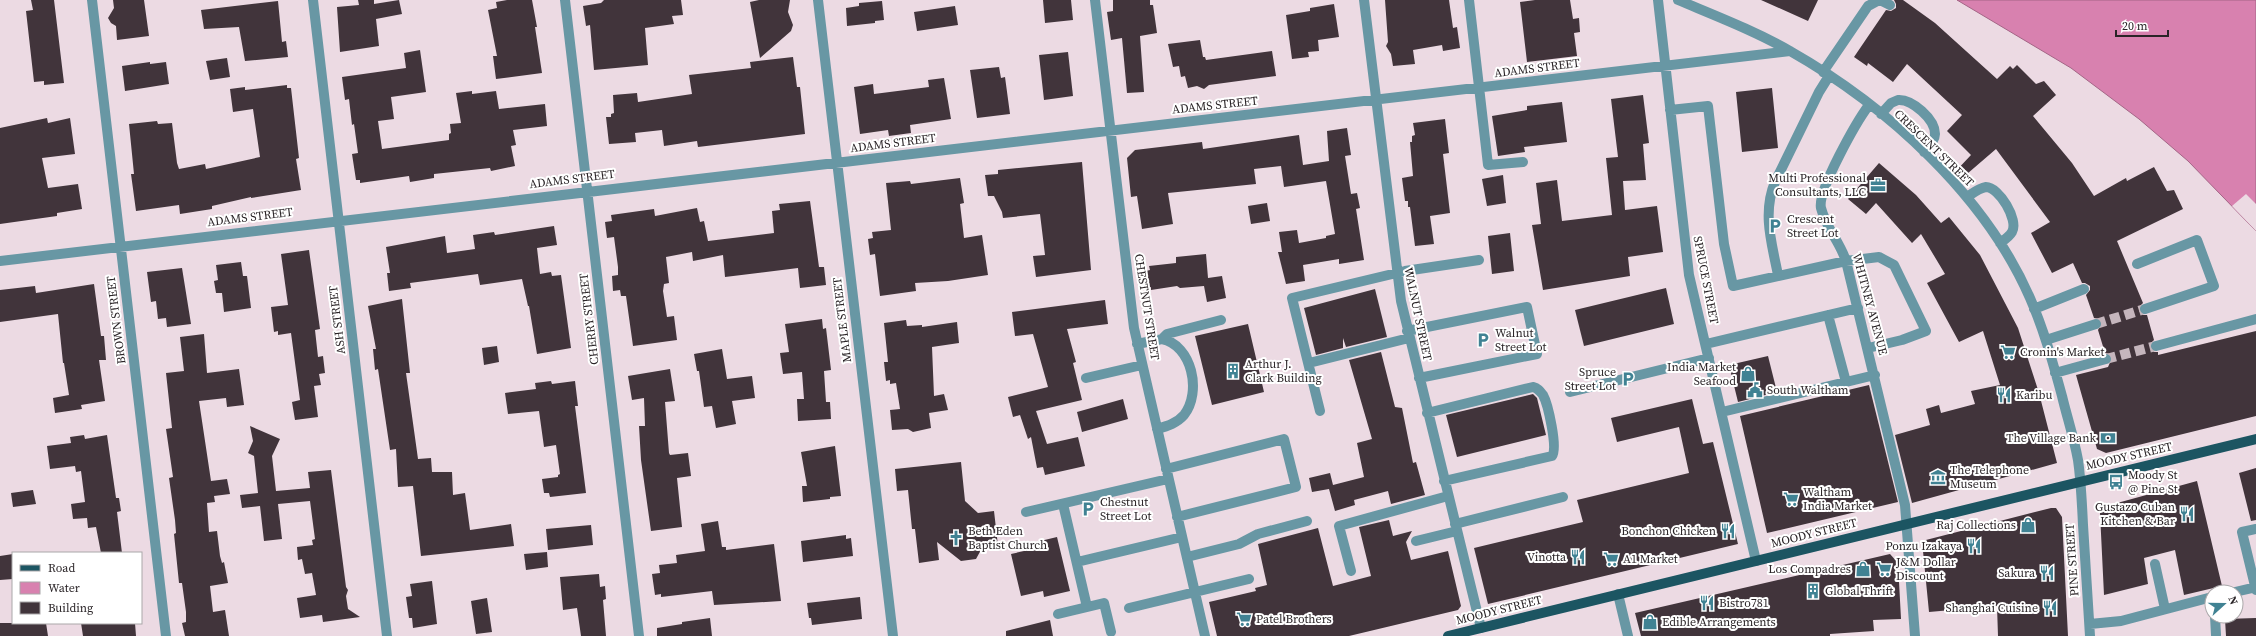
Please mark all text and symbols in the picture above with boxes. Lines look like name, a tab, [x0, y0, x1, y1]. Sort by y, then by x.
scale bar	[2116, 12, 2168, 38]
text: 20 m	[2122, 18, 2148, 34]
street label: ADAMS STREET	[1493, 55, 1581, 81]
street label: ADAMS STREET	[1171, 92, 1259, 117]
street label: CRESCENT STREET	[1891, 106, 1978, 191]
street label: ADAMS STREET	[849, 130, 937, 156]
street label: ADAMS STREET	[528, 166, 616, 192]
place label: Multi Professional Consultants, LLC	[1768, 170, 1866, 200]
office icon: Multi Professional Consultants, LLC	[1869, 176, 1887, 194]
street label: ADAMS STREET	[206, 204, 294, 230]
place label: Crescent Street Lot	[1787, 211, 1838, 241]
parking icon: Crescent Street Lot	[1766, 217, 1784, 235]
street label: SPRUCE STREET	[1690, 235, 1723, 326]
street label: WHITNEY AVENUE	[1849, 251, 1891, 357]
street label: CHESTNUT STREET	[1131, 253, 1163, 362]
street label: WALNUT STREET	[1400, 266, 1436, 363]
street label: CHERRY STREET	[575, 272, 603, 366]
street label: BROWN STREET	[103, 274, 129, 365]
street label: MAPLE STREET	[829, 276, 855, 363]
street label: ASH STREET	[325, 284, 349, 355]
place label: Walnut Street Lot	[1495, 325, 1546, 355]
parking icon: Walnut Street Lot	[1474, 331, 1492, 349]
supermarket icon: Cronin's Market	[1999, 343, 2017, 361]
place label: Cronin's Market	[2020, 344, 2104, 360]
place label: Arthur J. Clark Building	[1245, 356, 1322, 386]
place label: India Market Seafood	[1667, 359, 1736, 389]
building icon: Arthur J. Clark Building	[1224, 362, 1242, 380]
place label: Spruce Street Lot	[1565, 364, 1616, 394]
shop icon: India Market Seafood	[1739, 365, 1757, 383]
parking icon: Spruce Street Lot	[1619, 370, 1637, 388]
public building icon: South Waltham	[1746, 381, 1764, 399]
place label: South Waltham	[1767, 382, 1849, 398]
restaurant icon: Karibu	[1995, 386, 2013, 404]
place label: Karibu	[2016, 387, 2052, 403]
bank icon: The Village Bank	[2099, 429, 2117, 447]
place label: The Village Bank	[2006, 430, 2096, 446]
street label: MOODY STREET	[2084, 438, 2174, 474]
place label: The Telephone Museum	[1950, 462, 2029, 492]
place label: Moody St @ Pine St	[2128, 467, 2178, 497]
museum icon: The Telephone Museum	[1929, 468, 1947, 486]
bus stop icon: Moody St @ Pine St	[2107, 473, 2125, 491]
place label: Waltham India Market	[1803, 484, 1872, 514]
supermarket icon: Waltham India Market	[1782, 490, 1800, 508]
place label: Chestnut Street Lot	[1100, 494, 1151, 524]
place label: Gustazo Cuban Kitchen & Bar	[2095, 499, 2175, 529]
parking icon: Chestnut Street Lot	[1079, 500, 1097, 518]
restaurant icon: Gustazo Cuban Kitchen & Bar	[2178, 505, 2196, 523]
street label: MOODY STREET	[1769, 514, 1859, 551]
shop icon: Raj Collections	[2019, 516, 2037, 534]
place label: Raj Collections	[1936, 517, 2016, 533]
restaurant icon: Bonchon Chicken	[1719, 522, 1737, 540]
street label: PINE STREET	[2061, 522, 2083, 597]
place label: Beth Eden Baptist Church	[968, 523, 1047, 553]
place label: Bonchon Chicken	[1621, 523, 1716, 539]
church icon: Beth Eden Baptist Church	[947, 529, 965, 547]
restaurant icon: Ponzu Izakaya	[1965, 537, 1983, 555]
place label: Ponzu Izakaya	[1885, 538, 1963, 554]
restaurant icon: Vinotta	[1569, 548, 1587, 566]
place label: Vinotta	[1527, 549, 1567, 565]
supermarket icon: A1 Market	[1602, 550, 1620, 568]
place label: A1 Market	[1623, 551, 1678, 567]
legend	[12, 552, 142, 624]
place label: J&M Dollar Discount	[1895, 554, 1956, 584]
text: Road	[48, 560, 75, 576]
shop icon: Los Compadres	[1854, 560, 1872, 578]
supermarket icon: J&M Dollar Discount	[1875, 560, 1893, 578]
place label: Los Compadres	[1768, 561, 1851, 577]
restaurant icon: Sakura	[2038, 564, 2056, 582]
place label: Sakura	[1998, 565, 2036, 581]
text: Water	[48, 580, 80, 596]
building icon: Global Thrift	[1804, 582, 1822, 600]
place label: Global Thrift	[1825, 583, 1894, 599]
north arrow	[2204, 584, 2244, 624]
street label: MOODY STREET	[1454, 591, 1544, 628]
restaurant icon: Bistro781	[1698, 594, 1716, 612]
text: N	[2224, 594, 2241, 607]
place label: Bistro781	[1719, 595, 1769, 611]
restaurant icon: Shanghai Cuisine	[2041, 599, 2059, 617]
text: Building	[48, 600, 93, 616]
place label: Shanghai Cuisine	[1945, 600, 2038, 616]
supermarket icon: Patel Brothers	[1235, 610, 1253, 628]
place label: Patel Brothers	[1256, 611, 1332, 627]
shop icon: Edible Arrangements	[1641, 613, 1659, 631]
place label: Edible Arrangements	[1662, 614, 1776, 630]

